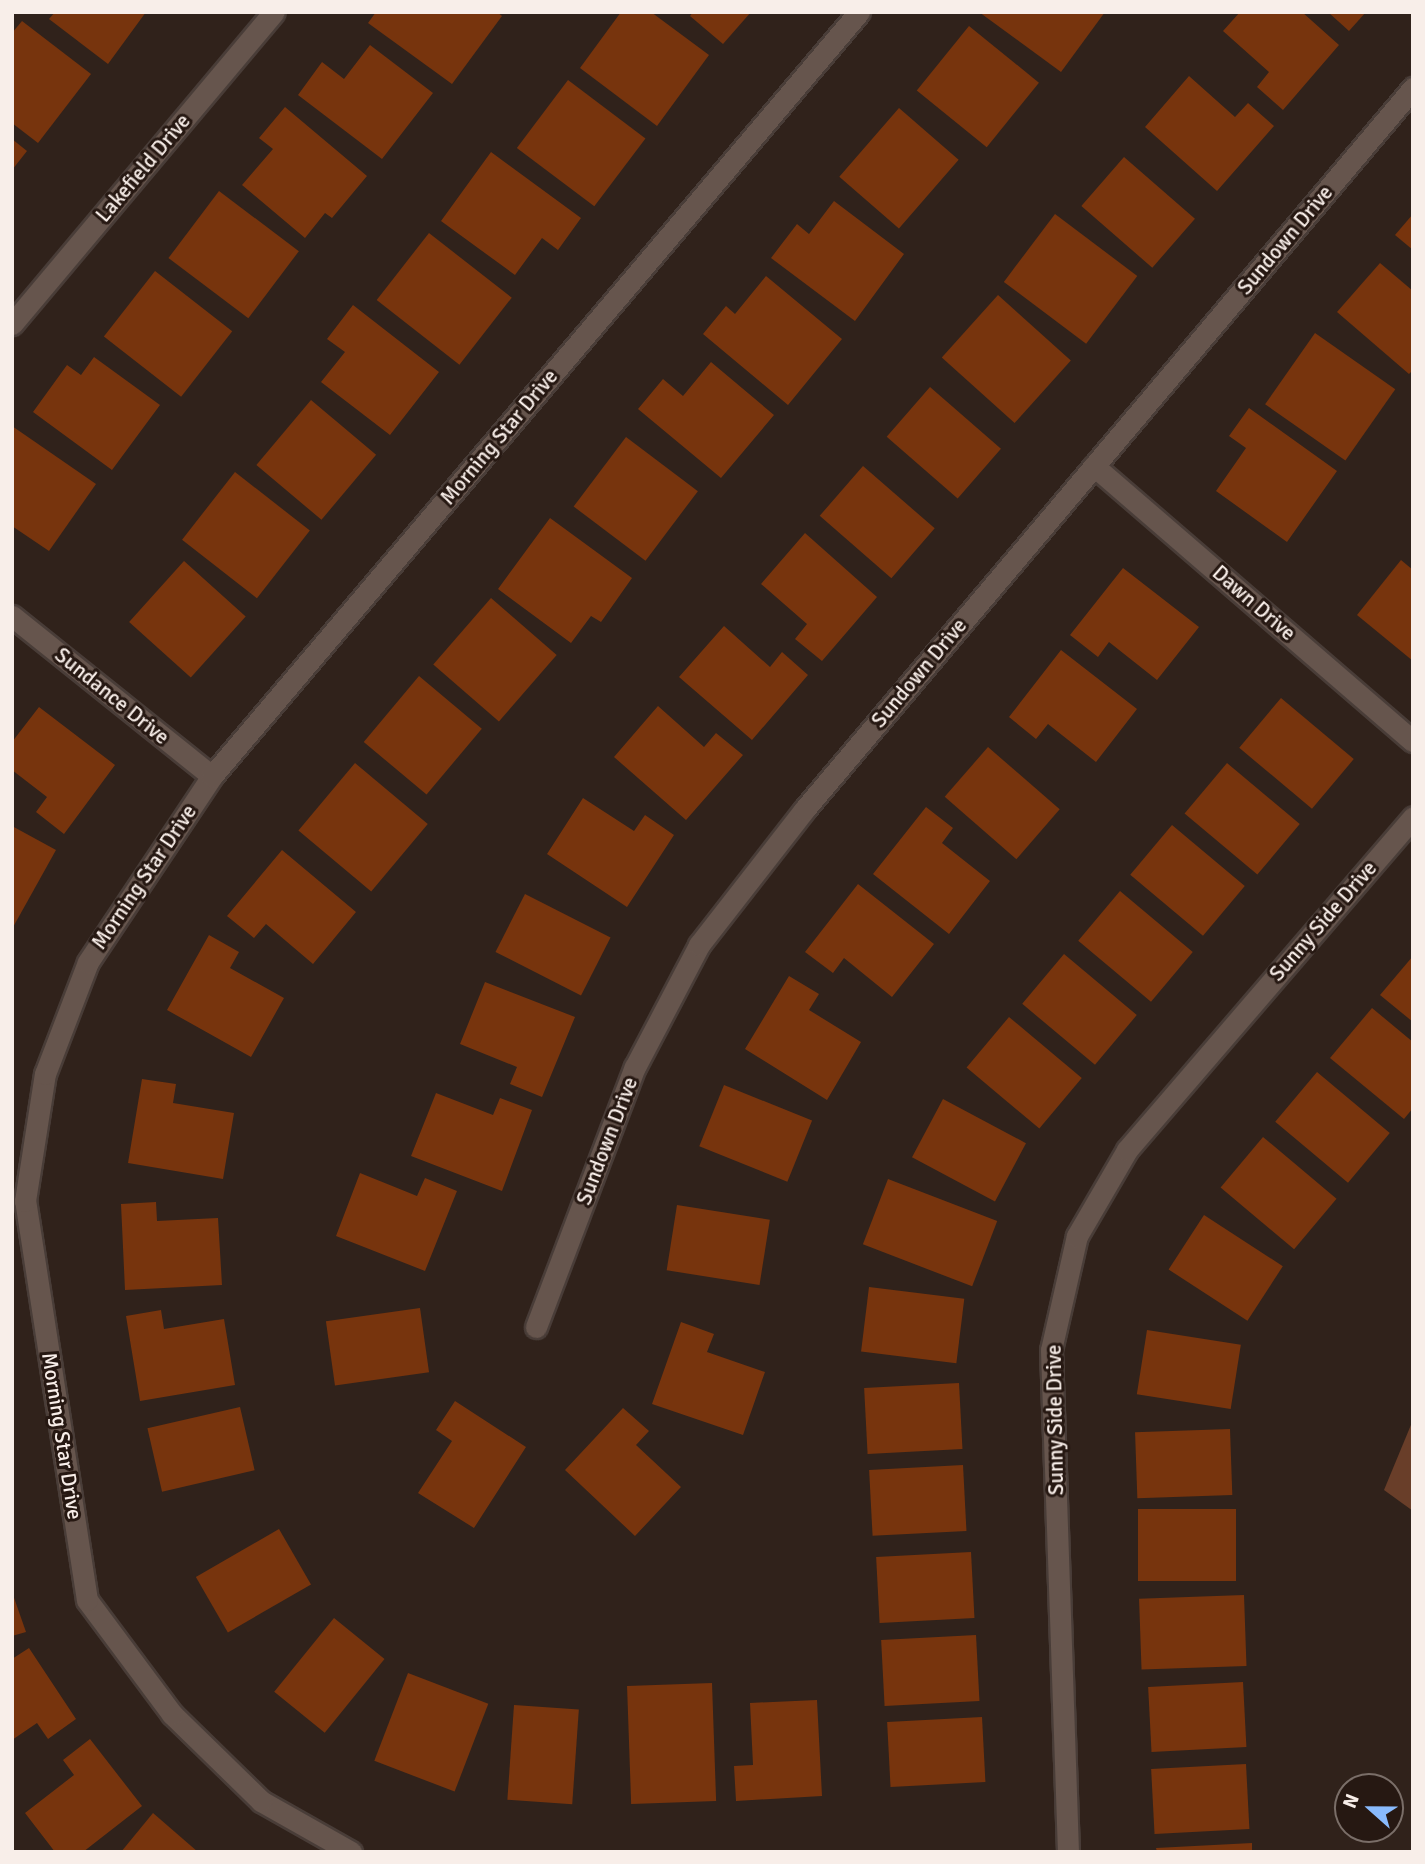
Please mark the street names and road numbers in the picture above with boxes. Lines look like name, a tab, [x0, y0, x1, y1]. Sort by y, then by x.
street label: Lakefield Drive	[90, 109, 196, 227]
street label: Sundown Drive	[1232, 180, 1338, 300]
street label: Morning Star Drive	[435, 364, 563, 510]
street label: Dawn Drive	[1207, 560, 1301, 646]
street label: Sundown Drive	[866, 613, 972, 733]
street label: Sundance Drive	[50, 642, 174, 750]
street label: Morning Star Drive	[86, 800, 202, 954]
street label: Sunny Side Drive	[1264, 856, 1382, 986]
street label: Sundown Drive	[571, 1074, 643, 1208]
street label: Sunny Side Drive	[1041, 1344, 1069, 1496]
street label: Morning Star Drive	[36, 1351, 88, 1521]

